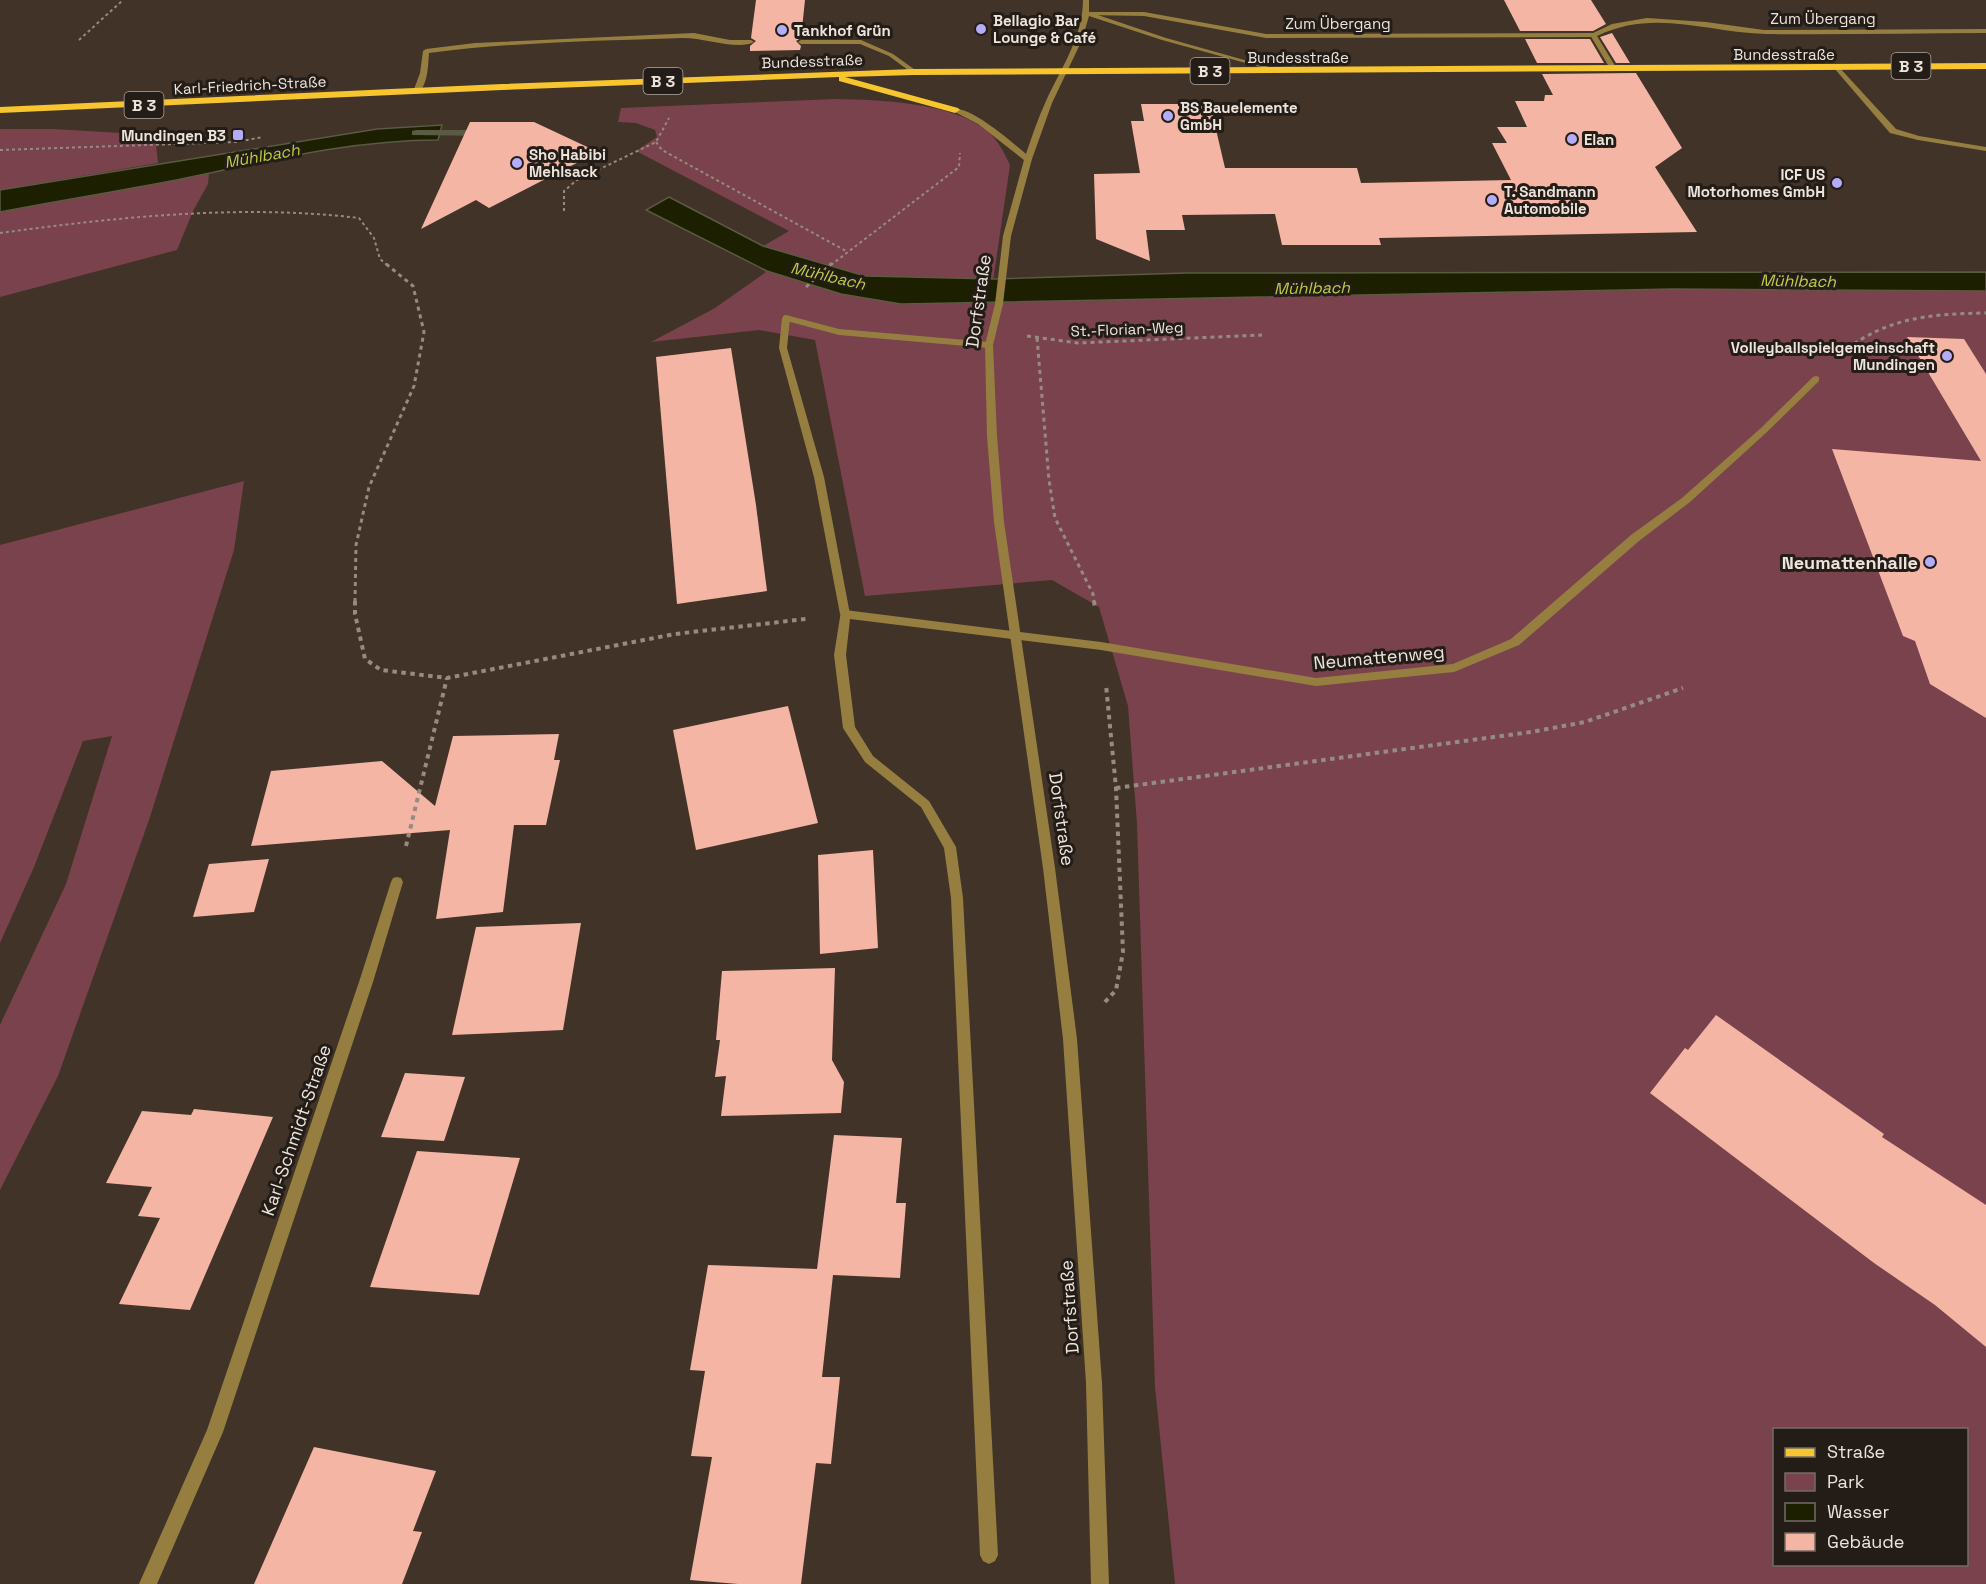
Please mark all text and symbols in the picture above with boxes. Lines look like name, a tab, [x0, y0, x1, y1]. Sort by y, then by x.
street label: Zum Übergang	[1770, 9, 1876, 28]
place label: Bellagio Bar Lounge & Café	[993, 11, 1097, 47]
street label: Zum Übergang	[1285, 14, 1391, 33]
place label: Tankhof Grün	[794, 21, 891, 40]
marker: Bellagio Bar Lounge & Café	[974, 22, 988, 36]
marker: Tankhof Grün	[775, 23, 789, 37]
street label: Bundesstraße	[1733, 45, 1835, 64]
street label: Bundesstraße	[1247, 48, 1349, 67]
street label: Bundesstraße	[761, 50, 863, 72]
road number: B 3	[1892, 53, 1930, 79]
road number: B 3	[1190, 58, 1230, 84]
road number: B 3	[644, 68, 682, 94]
street label: Karl-Friedrich-Straße	[173, 72, 327, 98]
road number: B 3	[124, 92, 164, 118]
place label: BS Bauelemente GmbH	[1180, 98, 1298, 134]
marker: BS Bauelemente GmbH	[1161, 109, 1175, 123]
place label: Mundingen B3	[121, 126, 226, 145]
marker: Mundingen B3	[231, 128, 245, 142]
place label: Elan	[1584, 130, 1614, 149]
marker: Elan	[1565, 132, 1579, 146]
water label: Mühlbach	[223, 139, 302, 173]
place label: Sho Habibi Mehlsack	[529, 145, 606, 181]
marker: Sho Habibi Mehlsack	[510, 156, 524, 170]
place label: ICF US Motorhomes GmbH	[1687, 165, 1825, 201]
marker: ICF US Motorhomes GmbH	[1830, 176, 1844, 190]
place label: T. Sandmann Automobile	[1504, 182, 1596, 218]
marker: T. Sandmann Automobile	[1485, 193, 1499, 207]
street label: Dorfstraße	[960, 253, 996, 349]
water label: Mühlbach	[789, 257, 869, 295]
water label: Mühlbach	[1760, 270, 1837, 292]
water label: Mühlbach	[1274, 277, 1351, 299]
street label: St.-Florian-Weg	[1070, 318, 1184, 340]
place label: Volleyballspielgemeinschaft Mundingen	[1731, 338, 1935, 374]
marker: Volleyballspielgemeinschaft Mundingen	[1940, 349, 1954, 363]
place label: Neumattenhalle	[1782, 551, 1918, 574]
marker: Neumattenhalle	[1923, 555, 1937, 569]
street label: Neumattenweg	[1312, 640, 1446, 674]
street label: Dorfstraße	[1044, 771, 1080, 867]
street label: Karl-Schmidt-Straße	[256, 1041, 336, 1219]
street label: Dorfstraße	[1054, 1259, 1084, 1355]
legend	[1773, 1428, 1968, 1566]
text: Straße	[1827, 1440, 1885, 1463]
text: Park	[1827, 1470, 1865, 1493]
text: Wasser	[1827, 1500, 1889, 1523]
text: Gebäude	[1827, 1530, 1905, 1553]

